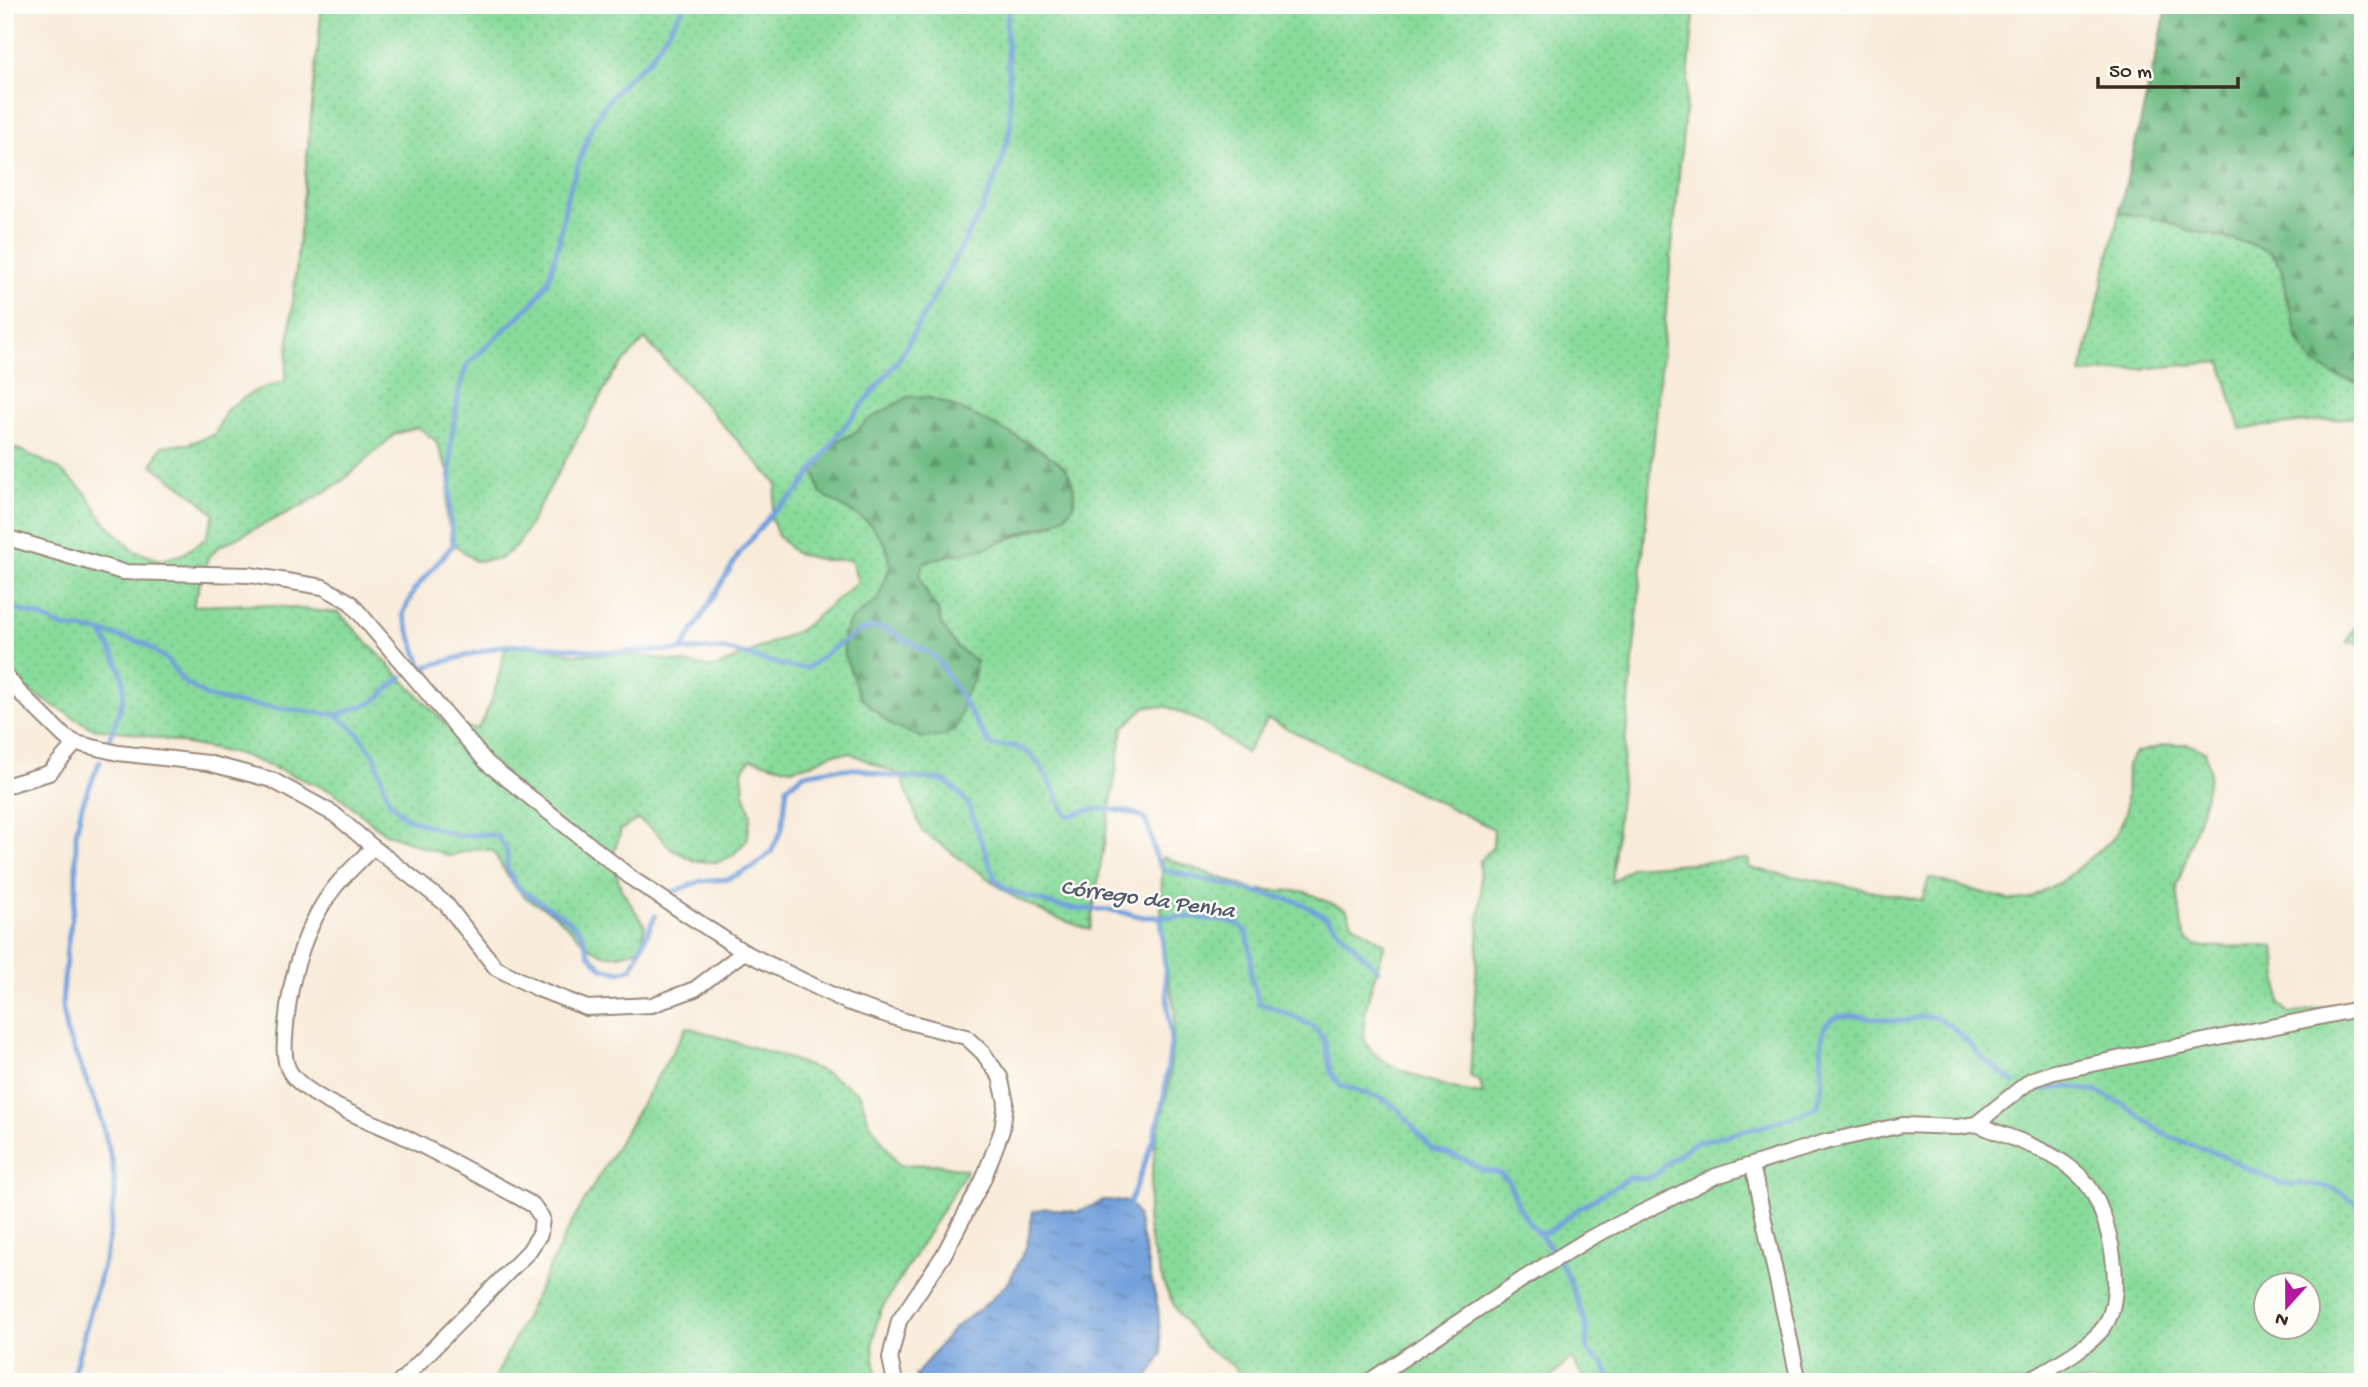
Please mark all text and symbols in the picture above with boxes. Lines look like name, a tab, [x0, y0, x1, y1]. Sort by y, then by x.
scale bar	[2098, 46, 2238, 90]
text: 50 m	[2109, 61, 2152, 86]
water label: Córrego da Penha	[1059, 875, 1237, 926]
north arrow	[2252, 1272, 2322, 1342]
text: N	[2272, 1306, 2292, 1332]

